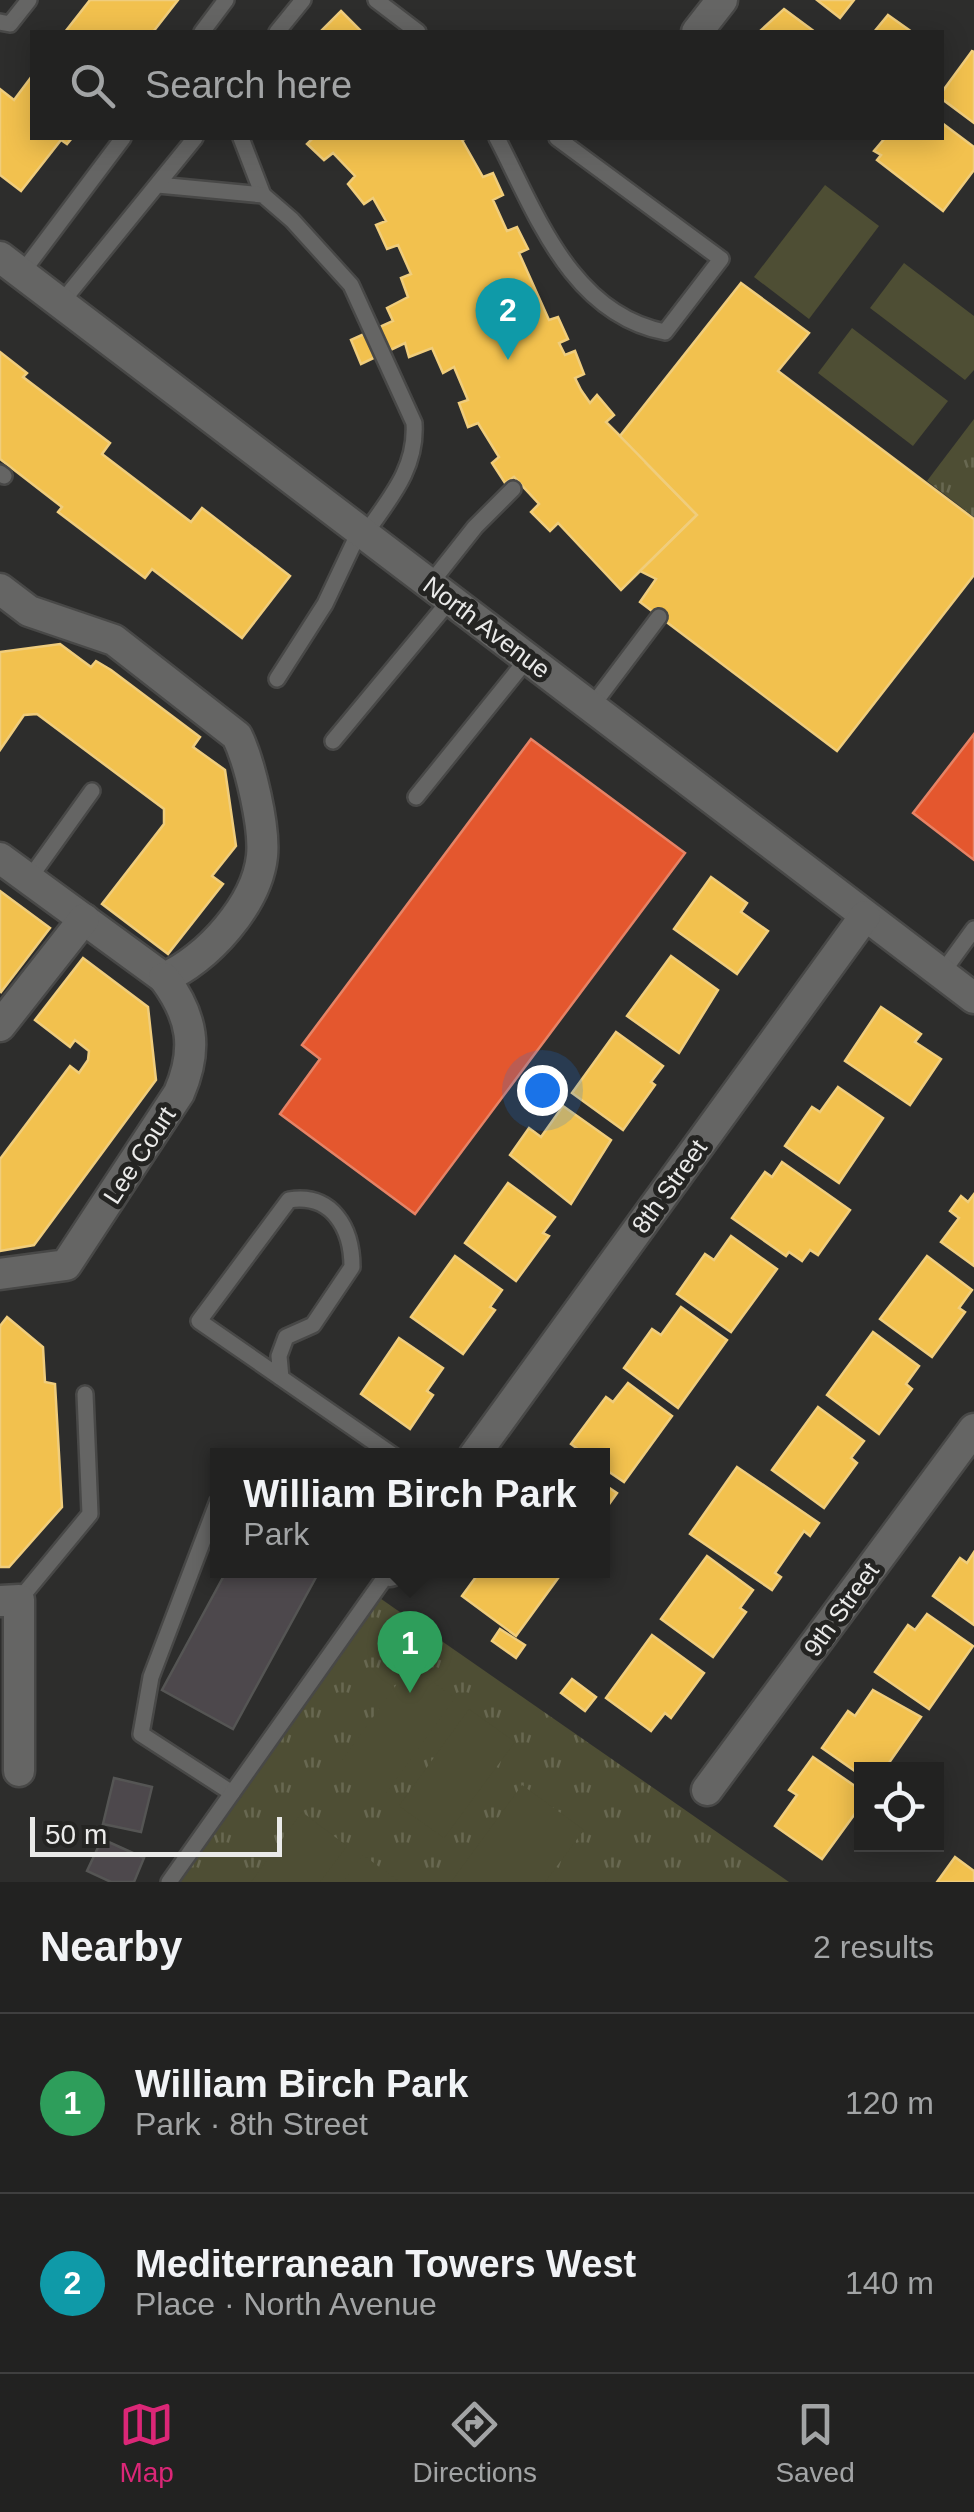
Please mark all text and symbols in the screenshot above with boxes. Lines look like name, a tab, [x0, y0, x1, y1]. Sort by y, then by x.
search box	[30, 30, 944, 140]
icon: search	[65, 58, 120, 113]
text: Search here	[145, 64, 352, 106]
pin: 2	[476, 278, 540, 360]
street label: North Avenue	[418, 570, 556, 684]
your location	[517, 1065, 568, 1116]
street label: Lee Court	[97, 1101, 181, 1209]
street label: 8th Street	[626, 1134, 712, 1238]
popup	[210, 1448, 610, 1578]
text: William Birch Park	[243, 1473, 577, 1515]
text: Park	[243, 1516, 309, 1552]
street label: 9th Street	[798, 1557, 884, 1661]
pin: 1	[378, 1610, 442, 1693]
map controls	[854, 1762, 944, 1852]
button: locate	[854, 1762, 944, 1852]
scale bar	[30, 1812, 282, 1856]
text: 50 m	[45, 1819, 107, 1850]
text: Nearby	[40, 1923, 182, 1970]
text: 2 results	[813, 1929, 934, 1965]
text: William Birch Park	[135, 2063, 468, 2105]
text: 1	[64, 2085, 81, 2121]
text: 120 m	[845, 2085, 934, 2121]
text: Park · 8th Street	[135, 2106, 368, 2142]
text: Mediterranean Towers West	[135, 2243, 636, 2285]
text: 2	[64, 2265, 81, 2301]
text: 140 m	[845, 2265, 934, 2301]
text: Place · North Avenue	[135, 2286, 437, 2322]
tab: Map	[119, 2397, 174, 2489]
tab: Directions	[413, 2397, 537, 2489]
tab: Saved	[775, 2397, 855, 2489]

